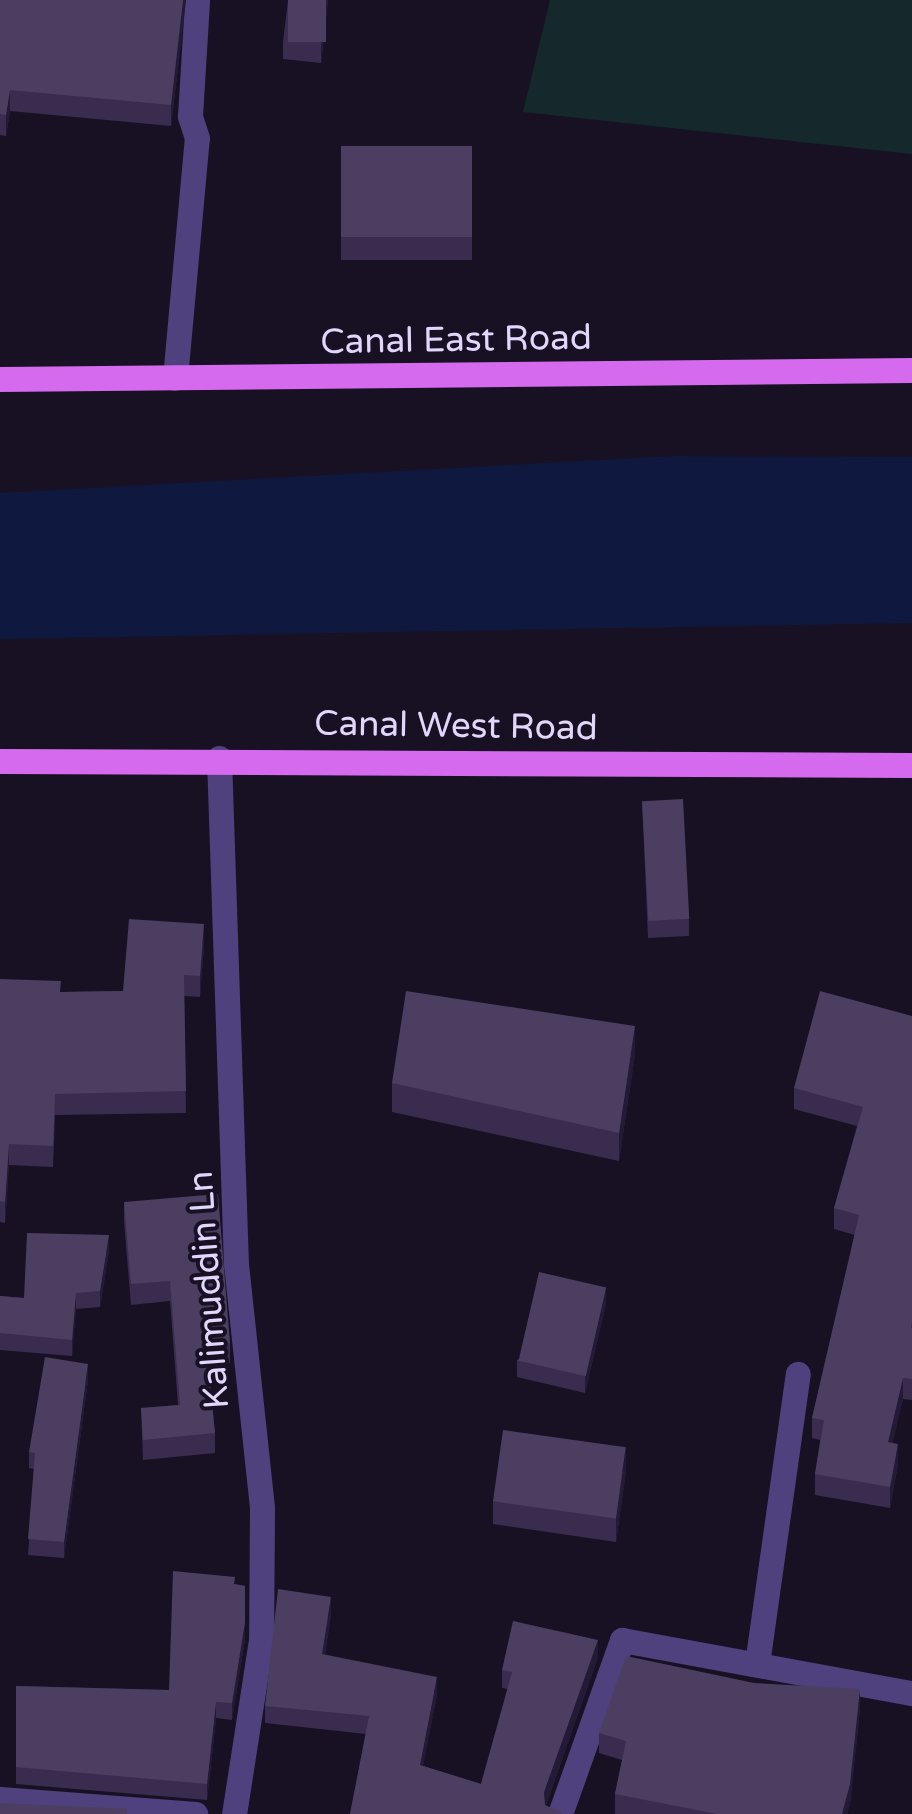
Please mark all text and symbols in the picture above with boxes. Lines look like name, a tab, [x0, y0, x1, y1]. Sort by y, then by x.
street label: Canal East Road	[320, 317, 592, 363]
street label: Canal West Road	[314, 703, 598, 749]
street label: Kalimuddin Ln	[180, 1170, 238, 1410]

